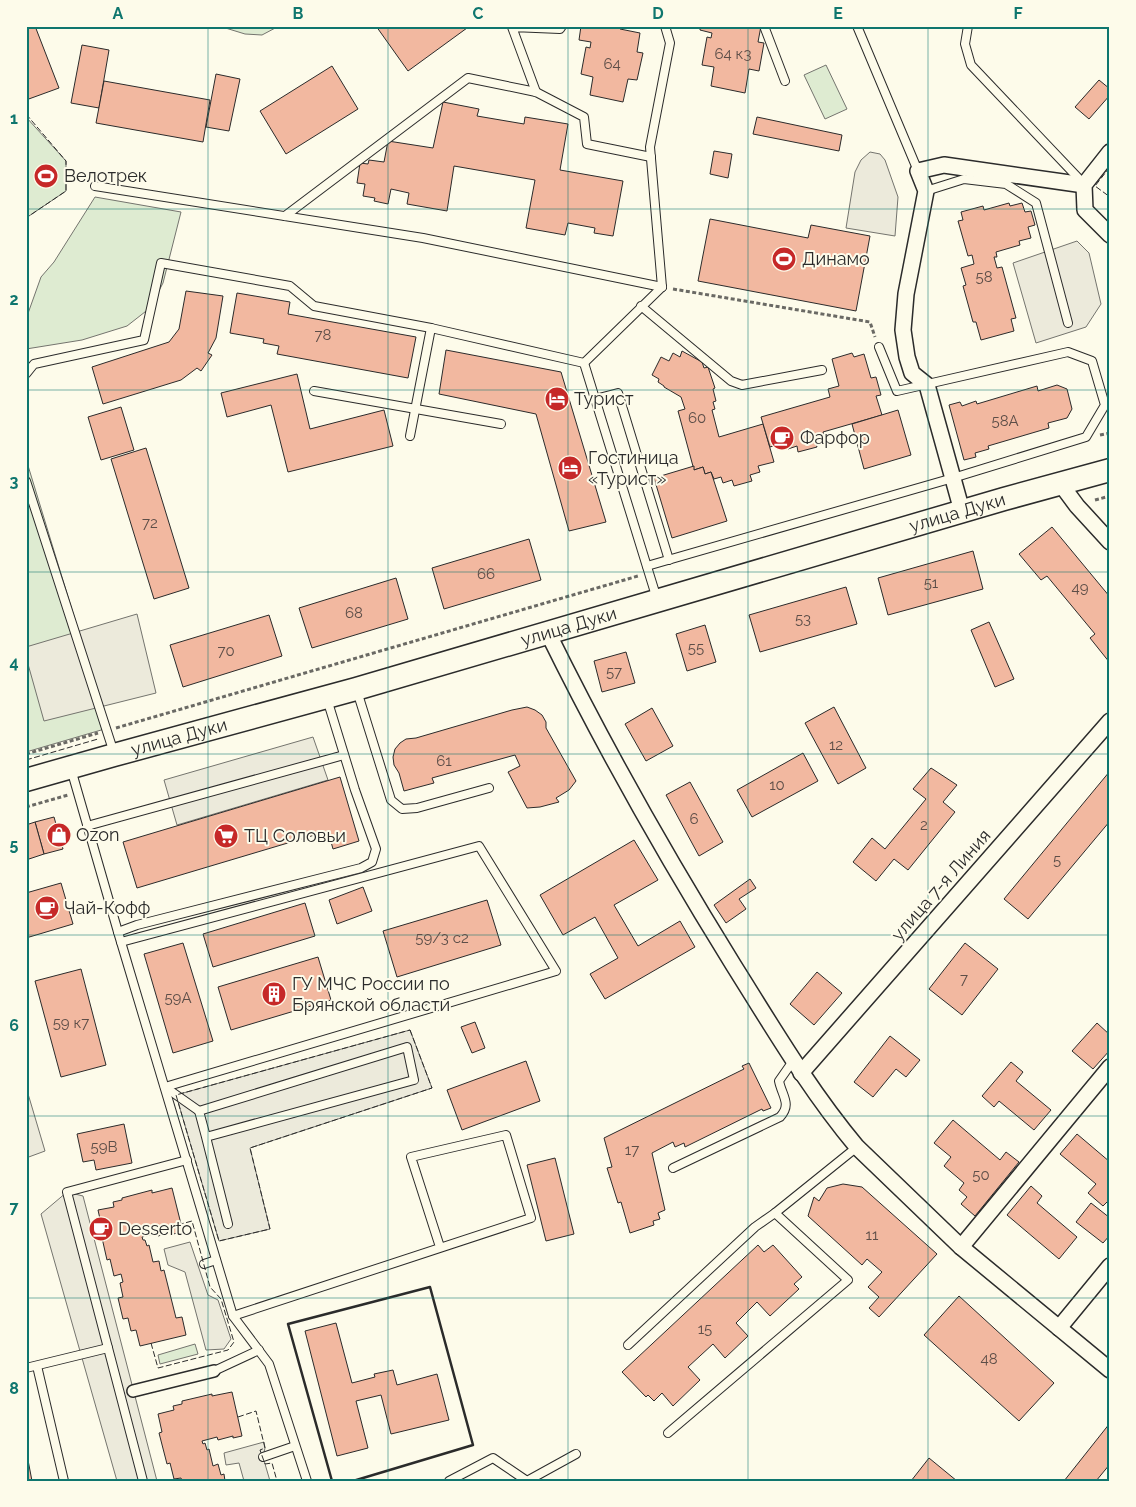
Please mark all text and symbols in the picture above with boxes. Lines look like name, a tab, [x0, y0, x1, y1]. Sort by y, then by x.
text: A	[113, 4, 124, 23]
text: B	[293, 4, 304, 23]
text: C	[473, 4, 484, 23]
text: D	[652, 4, 664, 23]
text: E	[833, 4, 843, 23]
text: F	[1013, 4, 1023, 23]
house number: 64 к3	[715, 45, 751, 63]
house number: 64	[603, 55, 621, 73]
text: 1	[10, 109, 18, 128]
sports icon: Велотрек	[33, 163, 59, 189]
place label: Велотрек	[64, 165, 147, 186]
sports icon: Динамо	[771, 246, 797, 272]
place label: Динамо	[802, 248, 870, 269]
house number: 58	[975, 268, 993, 286]
text: 2	[9, 290, 19, 309]
house number: 78	[315, 326, 332, 344]
hotel icon: Турист	[544, 386, 570, 412]
place label: Турист	[574, 388, 634, 409]
house number: 60	[688, 409, 706, 427]
house number: 58А	[991, 412, 1019, 430]
cafe icon: Фарфор	[769, 425, 795, 451]
place label: Фарфор	[800, 427, 870, 448]
place label: Гостиница «Турист»	[588, 447, 679, 489]
hotel icon: Гостиница «Турист»	[557, 455, 583, 481]
text: 3	[10, 472, 19, 491]
street label: улица Дуки	[907, 488, 1008, 536]
house number: 72	[142, 514, 158, 532]
house number: 66	[477, 565, 495, 583]
house number: 51	[924, 574, 939, 592]
house number: 49	[1072, 579, 1089, 597]
street label: улица Дуки	[518, 602, 619, 650]
house number: 68	[345, 604, 363, 622]
house number: 53	[795, 610, 811, 628]
house number: 55	[688, 639, 704, 657]
house number: 70	[217, 642, 235, 660]
text: 4	[9, 653, 19, 672]
house number: 57	[606, 663, 622, 681]
street label: улица Дуки	[129, 714, 229, 760]
house number: 12	[829, 736, 843, 754]
house number: 61	[436, 752, 452, 770]
house number: 10	[769, 776, 785, 794]
house number: 6	[689, 810, 699, 828]
house number: 2	[920, 816, 928, 834]
shop icon: Ozon	[46, 822, 72, 848]
supermarket icon: ТЦ Соловьи	[213, 823, 239, 849]
place label: Ozon	[76, 824, 119, 845]
place label: ТЦ Соловьи	[244, 825, 346, 846]
street label: улица 7-я Линия	[887, 825, 995, 945]
text: 5	[10, 835, 19, 854]
house number: 5	[1053, 851, 1061, 869]
cafe icon: Чай-Кофф	[34, 895, 60, 921]
place label: Чай-Кофф	[64, 897, 150, 918]
house number: 59/3 с2	[415, 929, 469, 947]
house number: 7	[960, 970, 968, 988]
place label: ГУ МЧС России по Брянской области	[292, 973, 450, 1015]
building icon: ГУ МЧС России по Брянской области	[261, 981, 287, 1007]
house number: 59А	[164, 989, 192, 1007]
house number: 59 к7	[53, 1014, 89, 1032]
text: 6	[9, 1016, 19, 1035]
house number: 59В	[91, 1138, 117, 1156]
house number: 17	[625, 1141, 639, 1159]
house number: 50	[972, 1166, 990, 1184]
text: 7	[10, 1198, 19, 1217]
cafe icon: Desserto	[88, 1216, 114, 1242]
place label: Desserto	[118, 1218, 193, 1239]
house number: 11	[866, 1226, 879, 1244]
house number: 15	[698, 1320, 712, 1338]
house number: 48	[980, 1350, 998, 1368]
text: 8	[9, 1379, 19, 1398]

